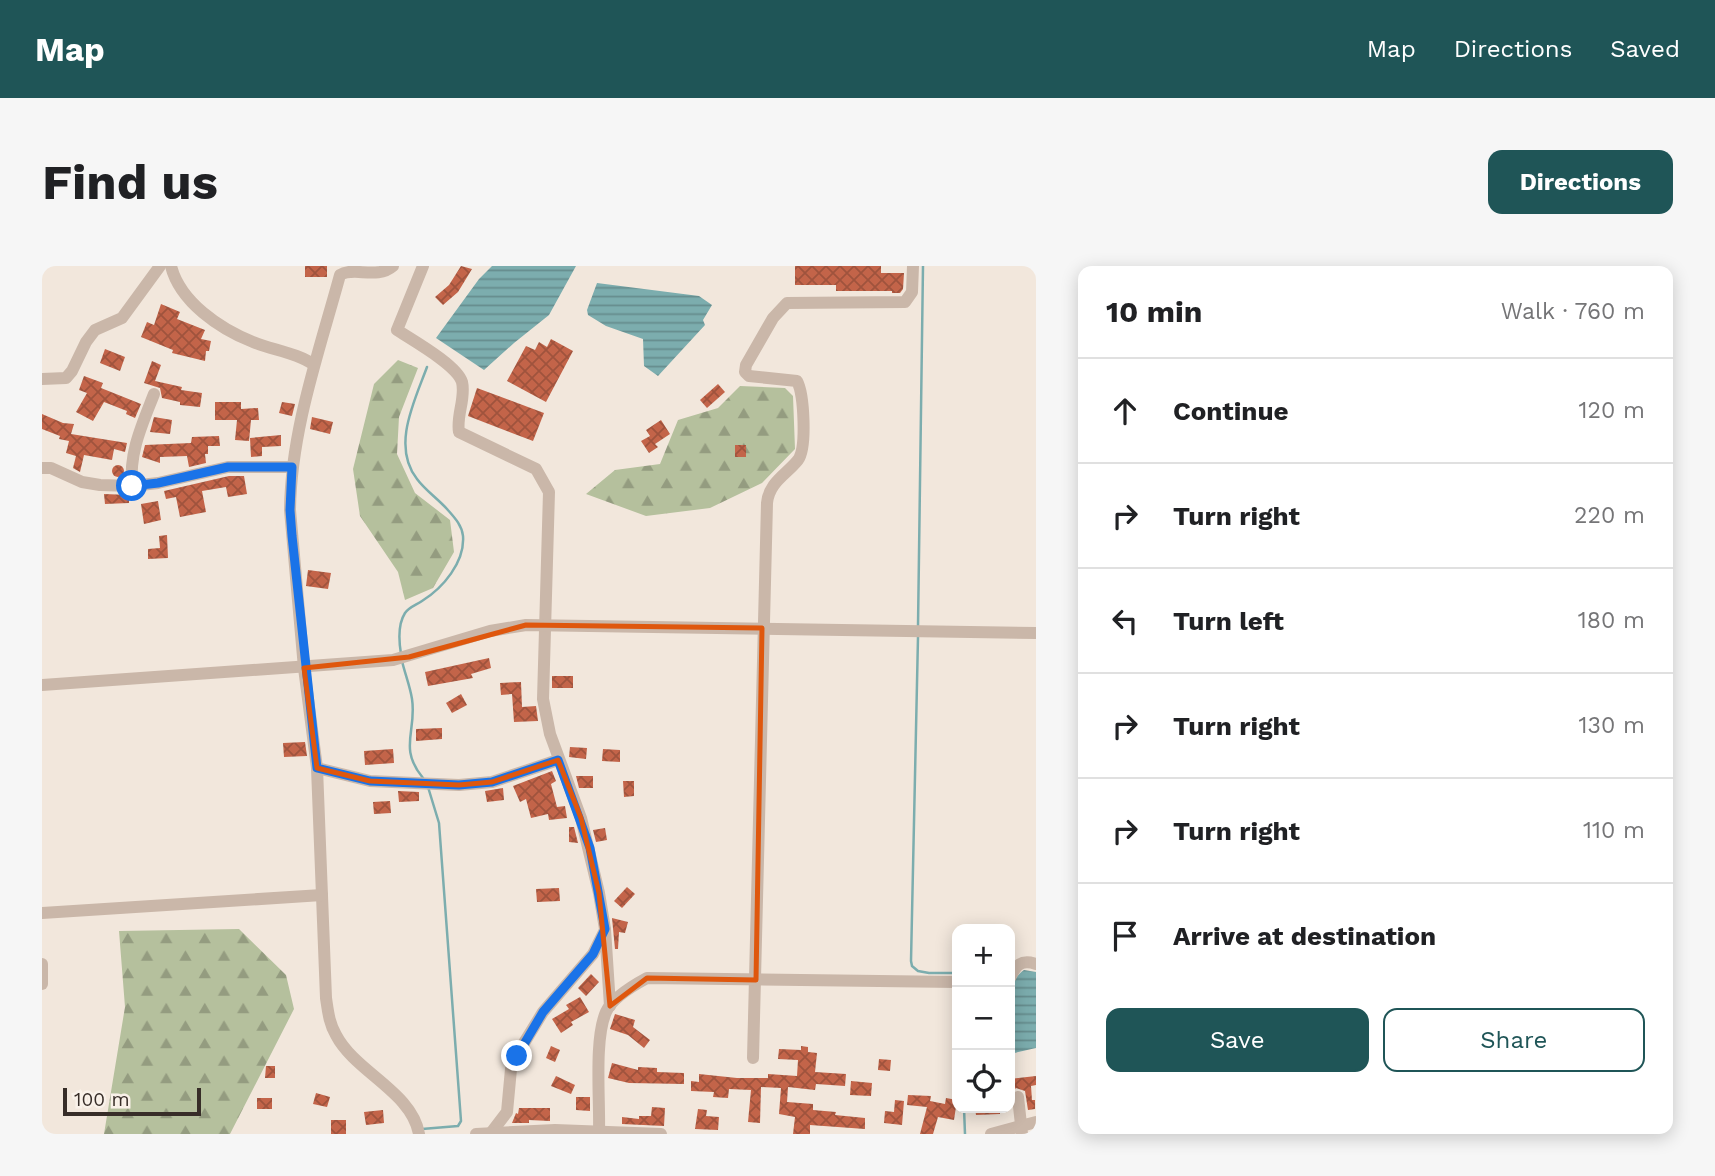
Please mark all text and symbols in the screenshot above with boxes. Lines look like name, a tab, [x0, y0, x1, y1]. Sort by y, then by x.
text: Map	[35, 30, 105, 69]
text: Map	[1367, 35, 1416, 63]
text: Directions	[1454, 35, 1572, 63]
text: Saved	[1610, 35, 1680, 63]
button: Directions	[1488, 150, 1673, 214]
text: Find us	[42, 153, 218, 211]
text: 10 min	[1106, 294, 1202, 329]
text: Walk · 760 m	[1501, 298, 1645, 325]
icon: ahead	[1106, 392, 1144, 430]
text: Continue	[1173, 396, 1289, 426]
text: 120 m	[1579, 397, 1645, 424]
route start	[116, 470, 147, 501]
icon: right	[1106, 497, 1144, 535]
text: Turn right	[1173, 501, 1300, 531]
text: 220 m	[1574, 502, 1645, 529]
icon: left	[1106, 602, 1144, 640]
text: Turn left	[1173, 606, 1284, 636]
text: 180 m	[1578, 607, 1645, 634]
icon: right	[1106, 707, 1144, 745]
text: Turn right	[1173, 711, 1300, 741]
text: 130 m	[1579, 712, 1645, 739]
icon: right	[1106, 812, 1144, 850]
text: Turn right	[1173, 816, 1300, 846]
text: 110 m	[1583, 817, 1645, 844]
icon: arrive	[1106, 917, 1144, 955]
text: Arrive at destination	[1173, 921, 1436, 951]
map controls	[952, 924, 1015, 1113]
button: +	[952, 924, 1015, 987]
button: −	[952, 987, 1015, 1050]
button: Save	[1106, 1008, 1369, 1072]
button: Share	[1383, 1008, 1645, 1072]
route end	[501, 1040, 532, 1071]
button: locate	[952, 1050, 1015, 1113]
scale bar	[63, 1085, 201, 1117]
text: 100 m	[74, 1088, 130, 1111]

